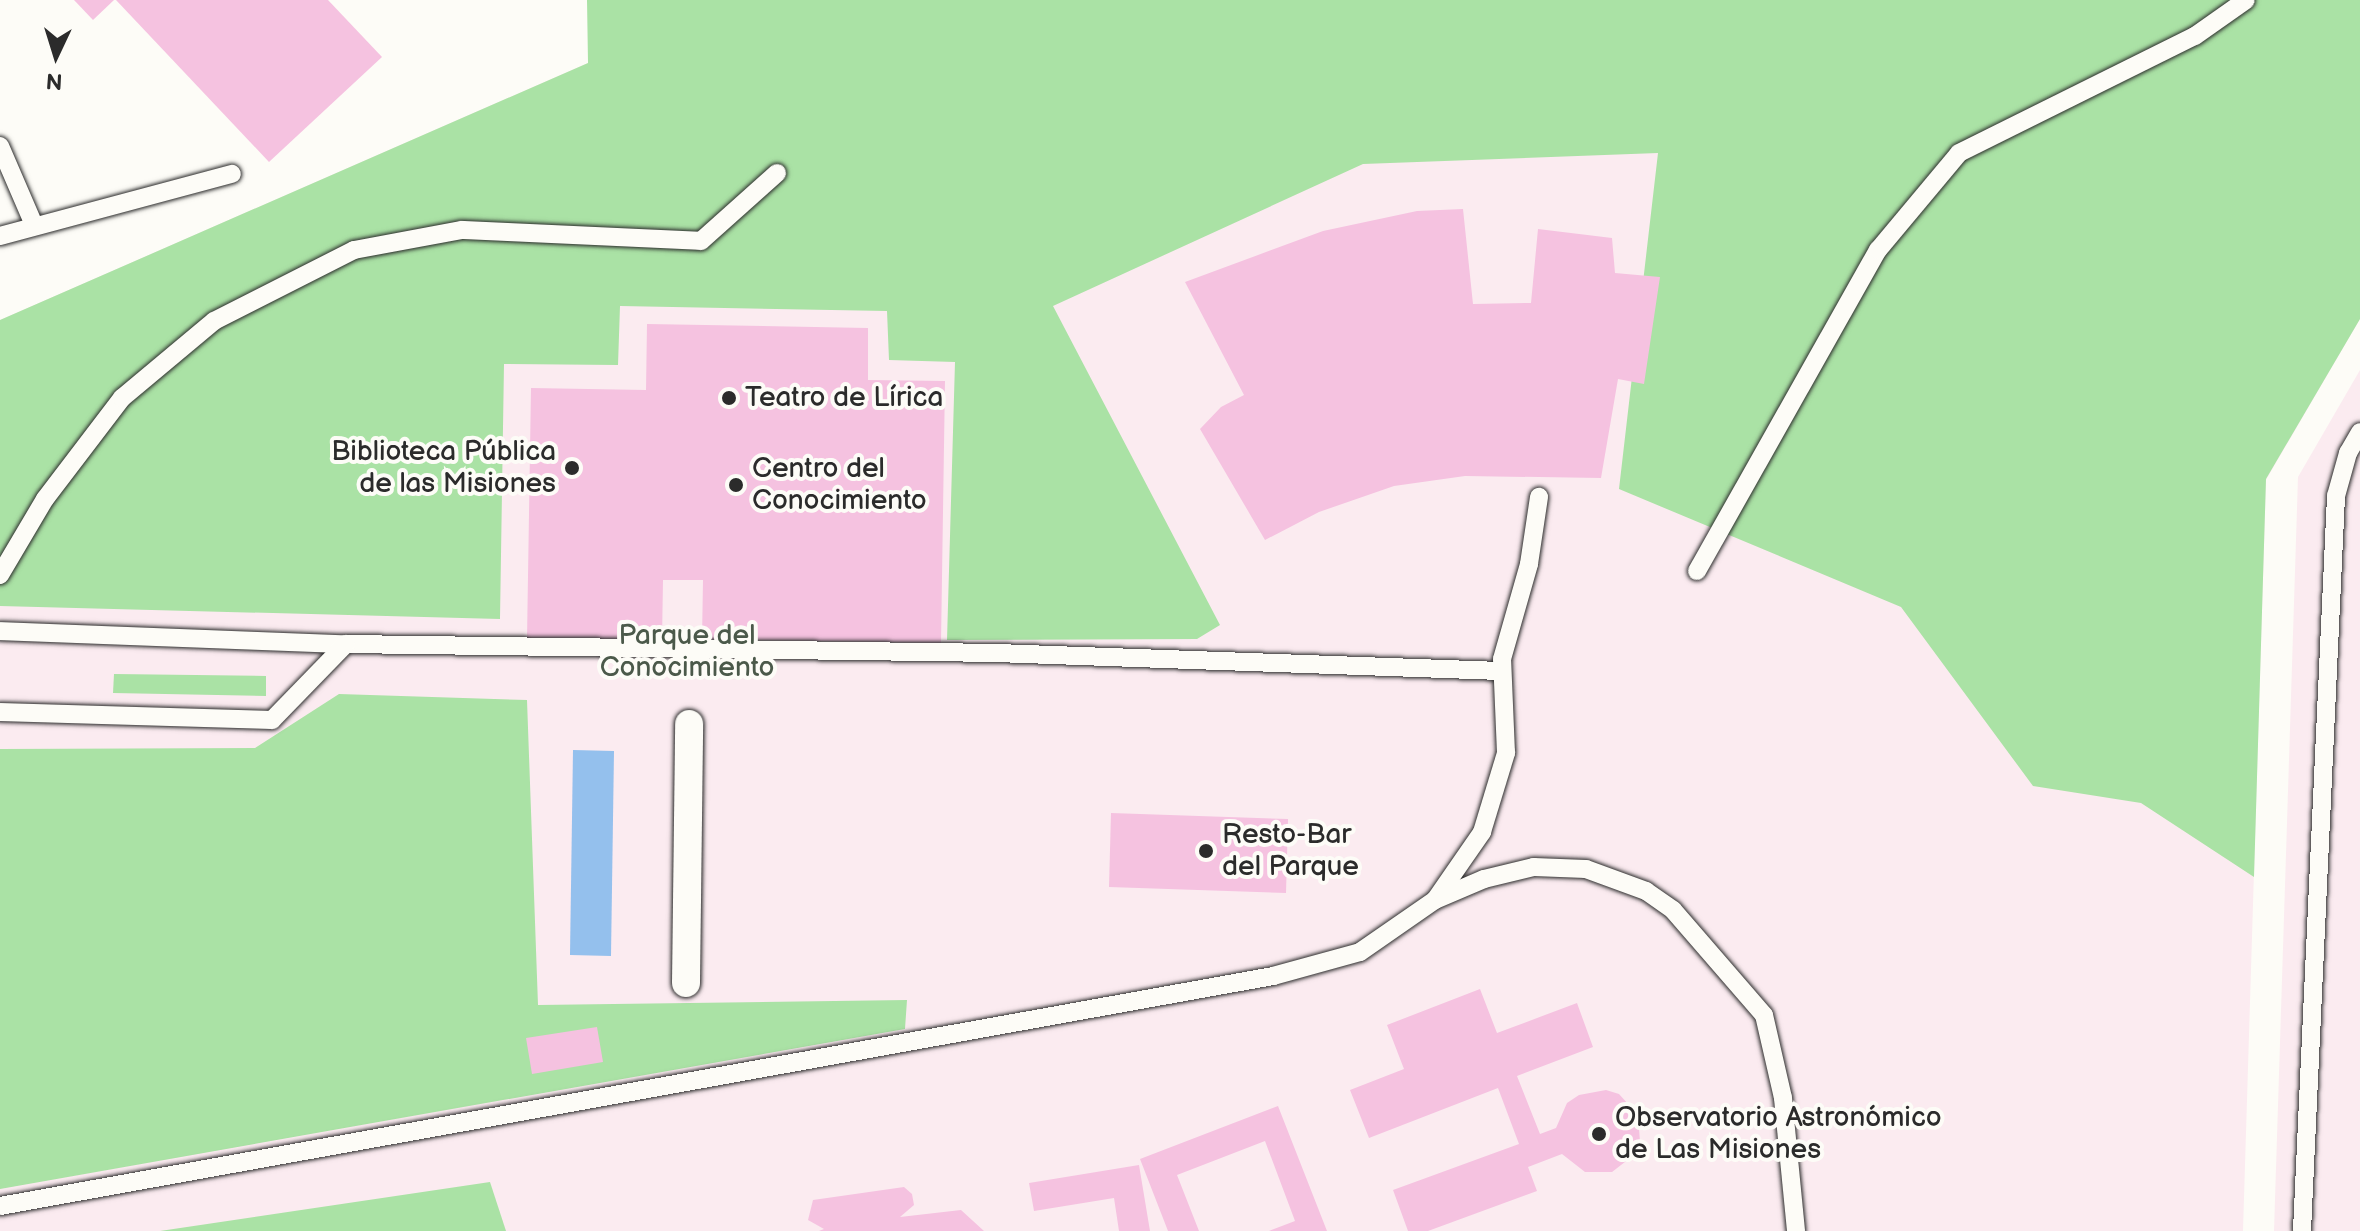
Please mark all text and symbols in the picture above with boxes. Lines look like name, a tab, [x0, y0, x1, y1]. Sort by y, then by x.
north arrow	[16, 16, 96, 96]
text: N	[45, 66, 63, 94]
place label: Teatro de Lírica	[745, 381, 943, 415]
marker: Teatro de Lírica	[720, 389, 738, 407]
place label: Biblioteca Pública de las Misiones	[331, 435, 556, 501]
place label: Centro del Conocimiento	[752, 452, 927, 518]
marker: Biblioteca Pública de las Misiones	[563, 459, 581, 477]
marker: Centro del Conocimiento	[727, 476, 745, 494]
park label: Parque del Conocimiento	[600, 619, 774, 685]
place label: Resto-Bar del Parque	[1222, 818, 1359, 884]
marker: Resto-Bar del Parque	[1197, 842, 1215, 860]
place label: Observatorio Astronómico de Las Misiones	[1615, 1101, 1942, 1167]
marker: Observatorio Astronómico de Las Misiones	[1590, 1125, 1608, 1143]

